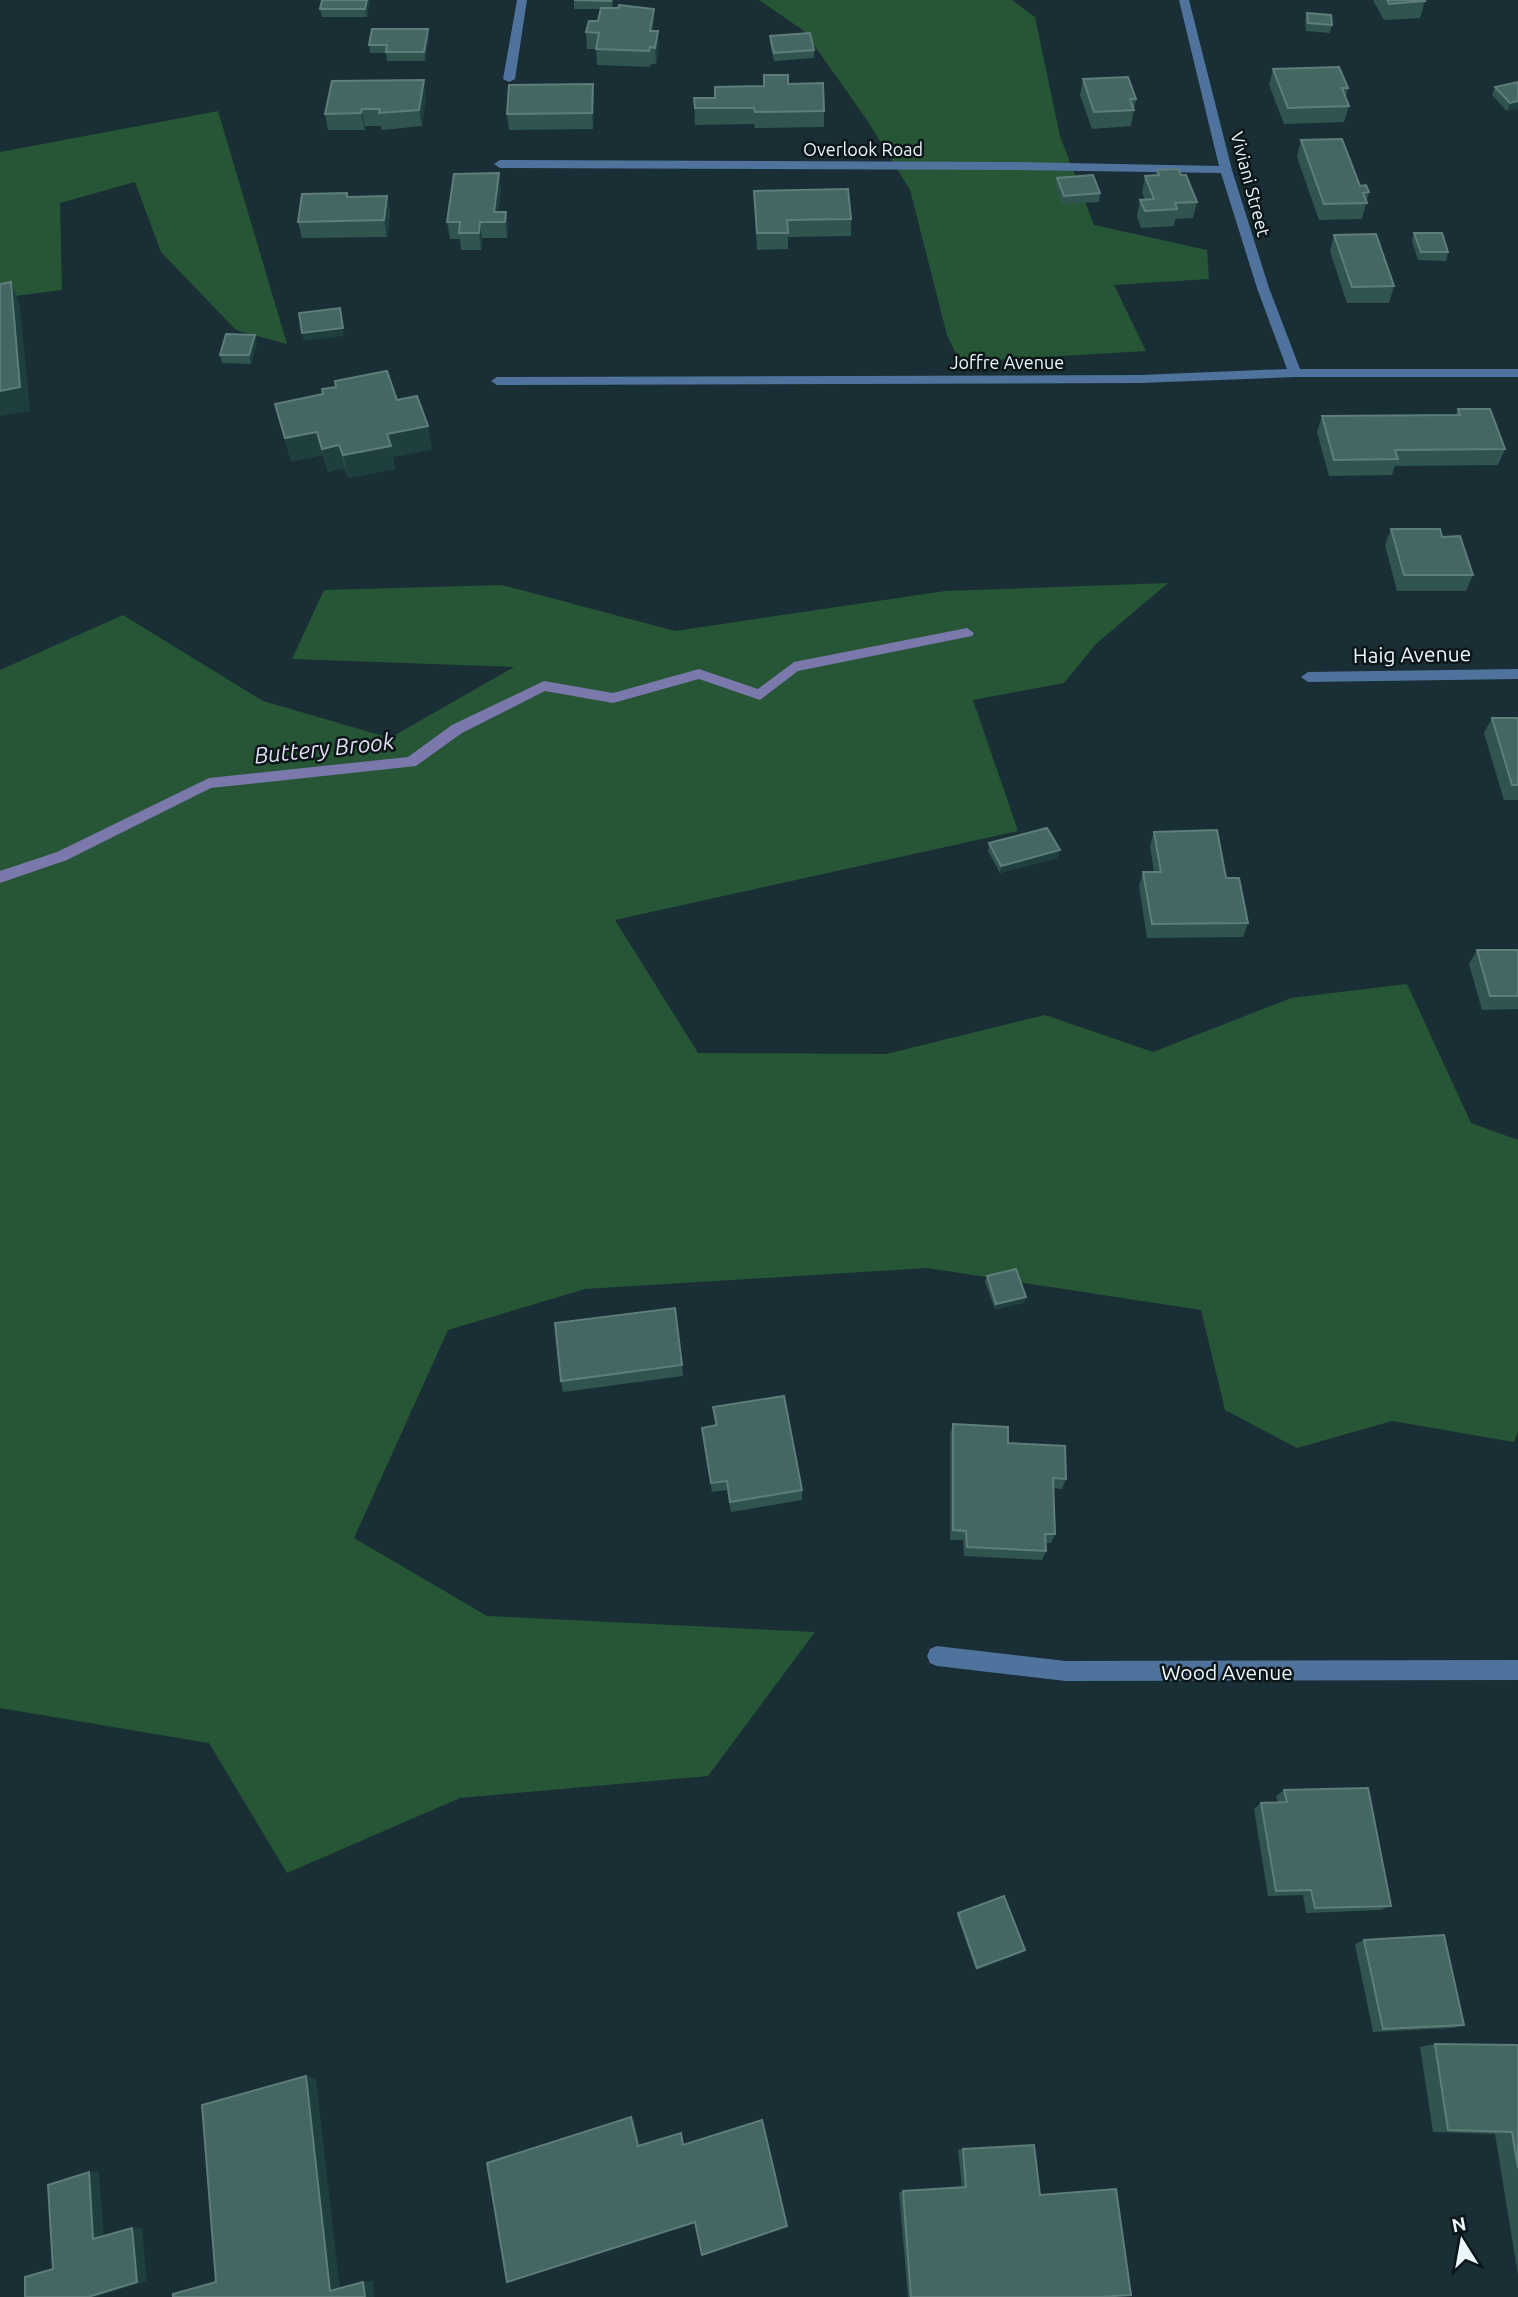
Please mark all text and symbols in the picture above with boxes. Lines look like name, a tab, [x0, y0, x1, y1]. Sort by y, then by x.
street label: Viviani Street	[1227, 129, 1275, 239]
street label: Overlook Road	[803, 139, 923, 159]
street label: Joffre Avenue	[950, 352, 1064, 372]
street label: Haig Avenue	[1353, 641, 1471, 667]
water label: Buttery Brook	[253, 728, 395, 768]
street label: Wood Avenue	[1161, 1660, 1293, 1684]
north arrow	[1427, 2206, 1497, 2276]
text: N	[1450, 2212, 1468, 2236]

